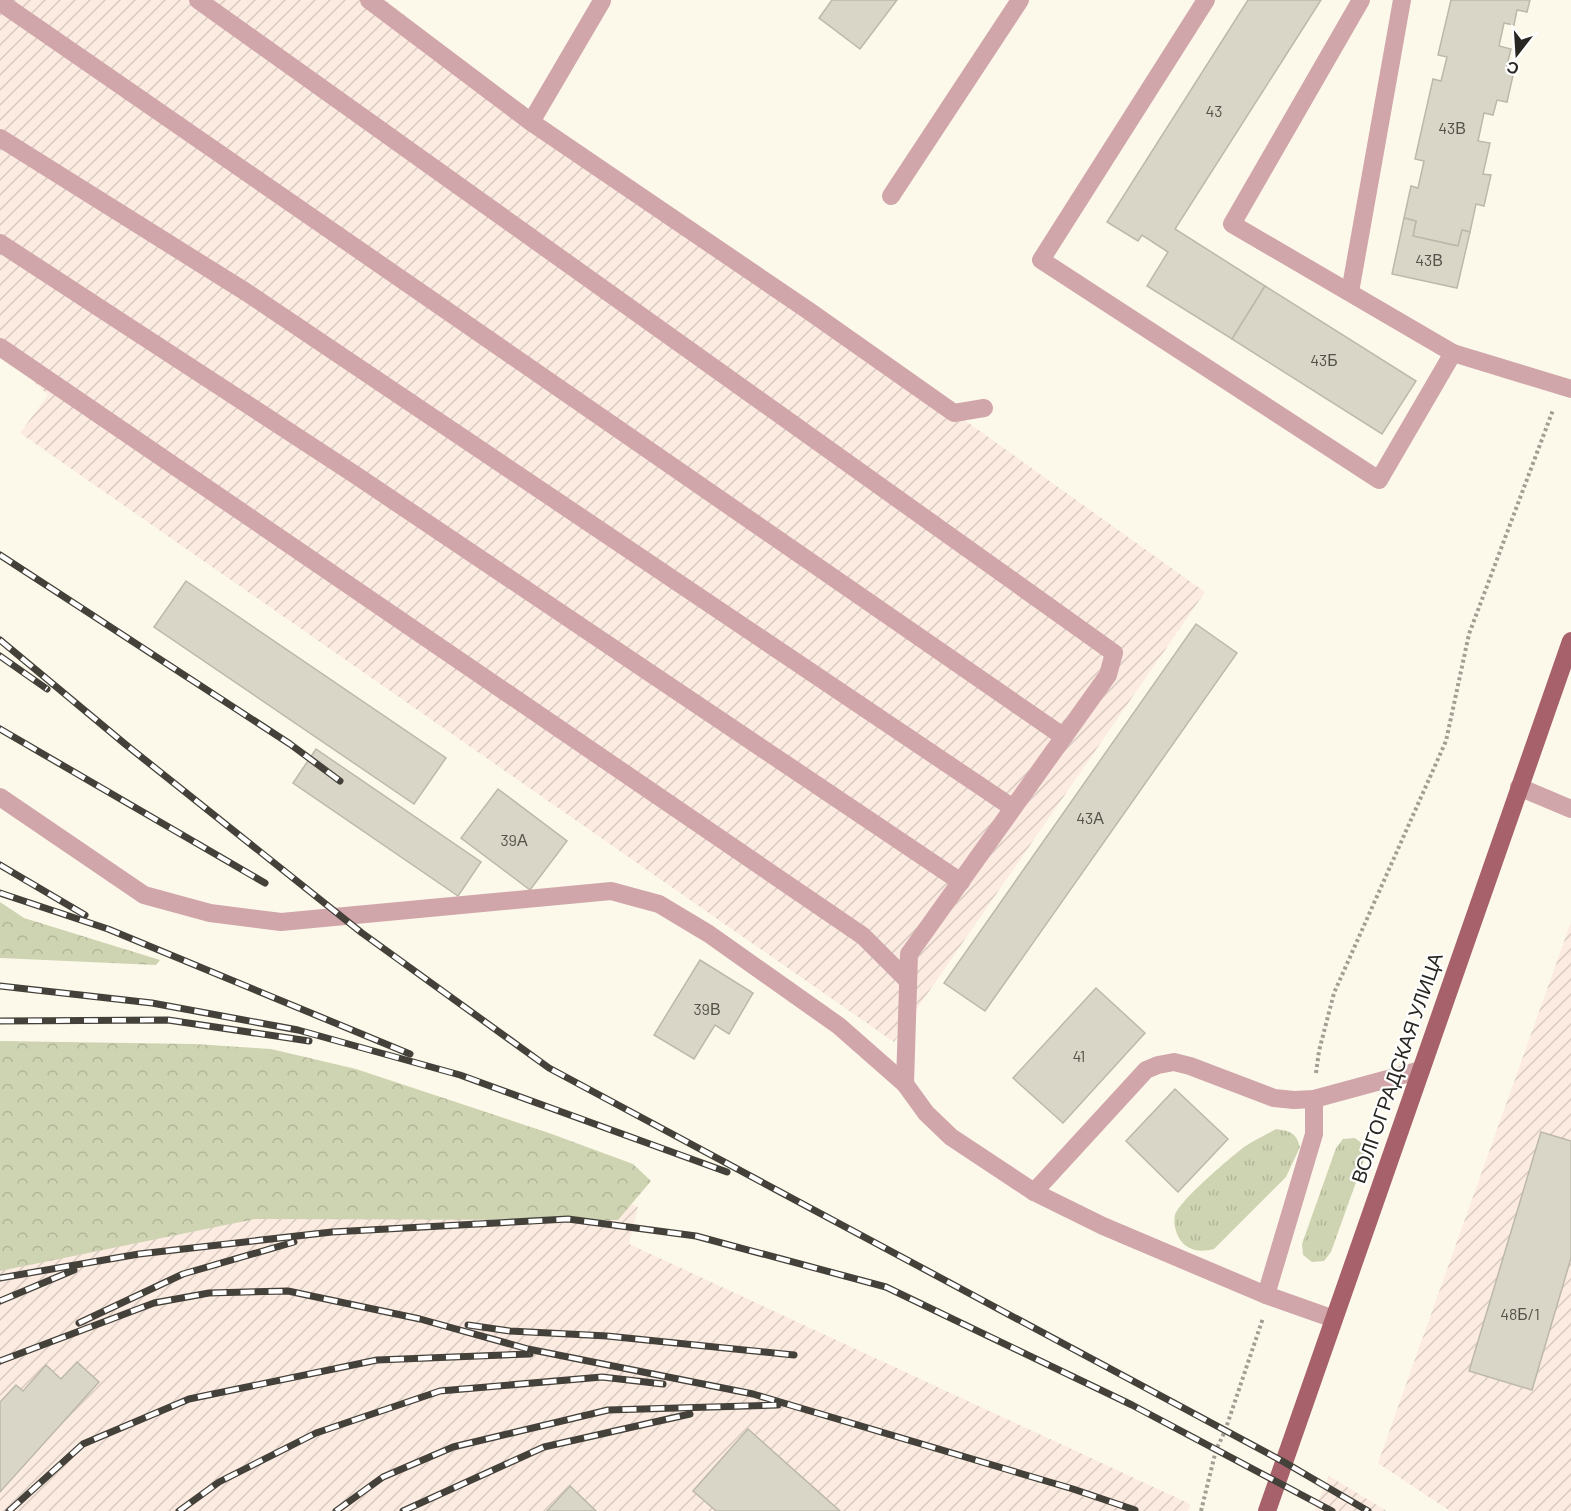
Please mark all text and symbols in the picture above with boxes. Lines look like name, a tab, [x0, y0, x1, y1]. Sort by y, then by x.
north arrow	[1487, 24, 1547, 84]
text: С	[1504, 58, 1521, 80]
house number: 43	[1205, 101, 1223, 120]
house number: 43В	[1438, 118, 1466, 137]
house number: 43В	[1415, 250, 1443, 269]
house number: 43Б	[1310, 350, 1338, 369]
house number: 43А	[1076, 808, 1104, 827]
house number: 39А	[500, 830, 528, 849]
street label: ВОЛГОГРАДСКАЯ УЛИЦА	[1345, 949, 1447, 1186]
house number: 39В	[693, 999, 721, 1018]
house number: 41	[1073, 1046, 1085, 1065]
house number: 48Б/1	[1500, 1304, 1540, 1323]

